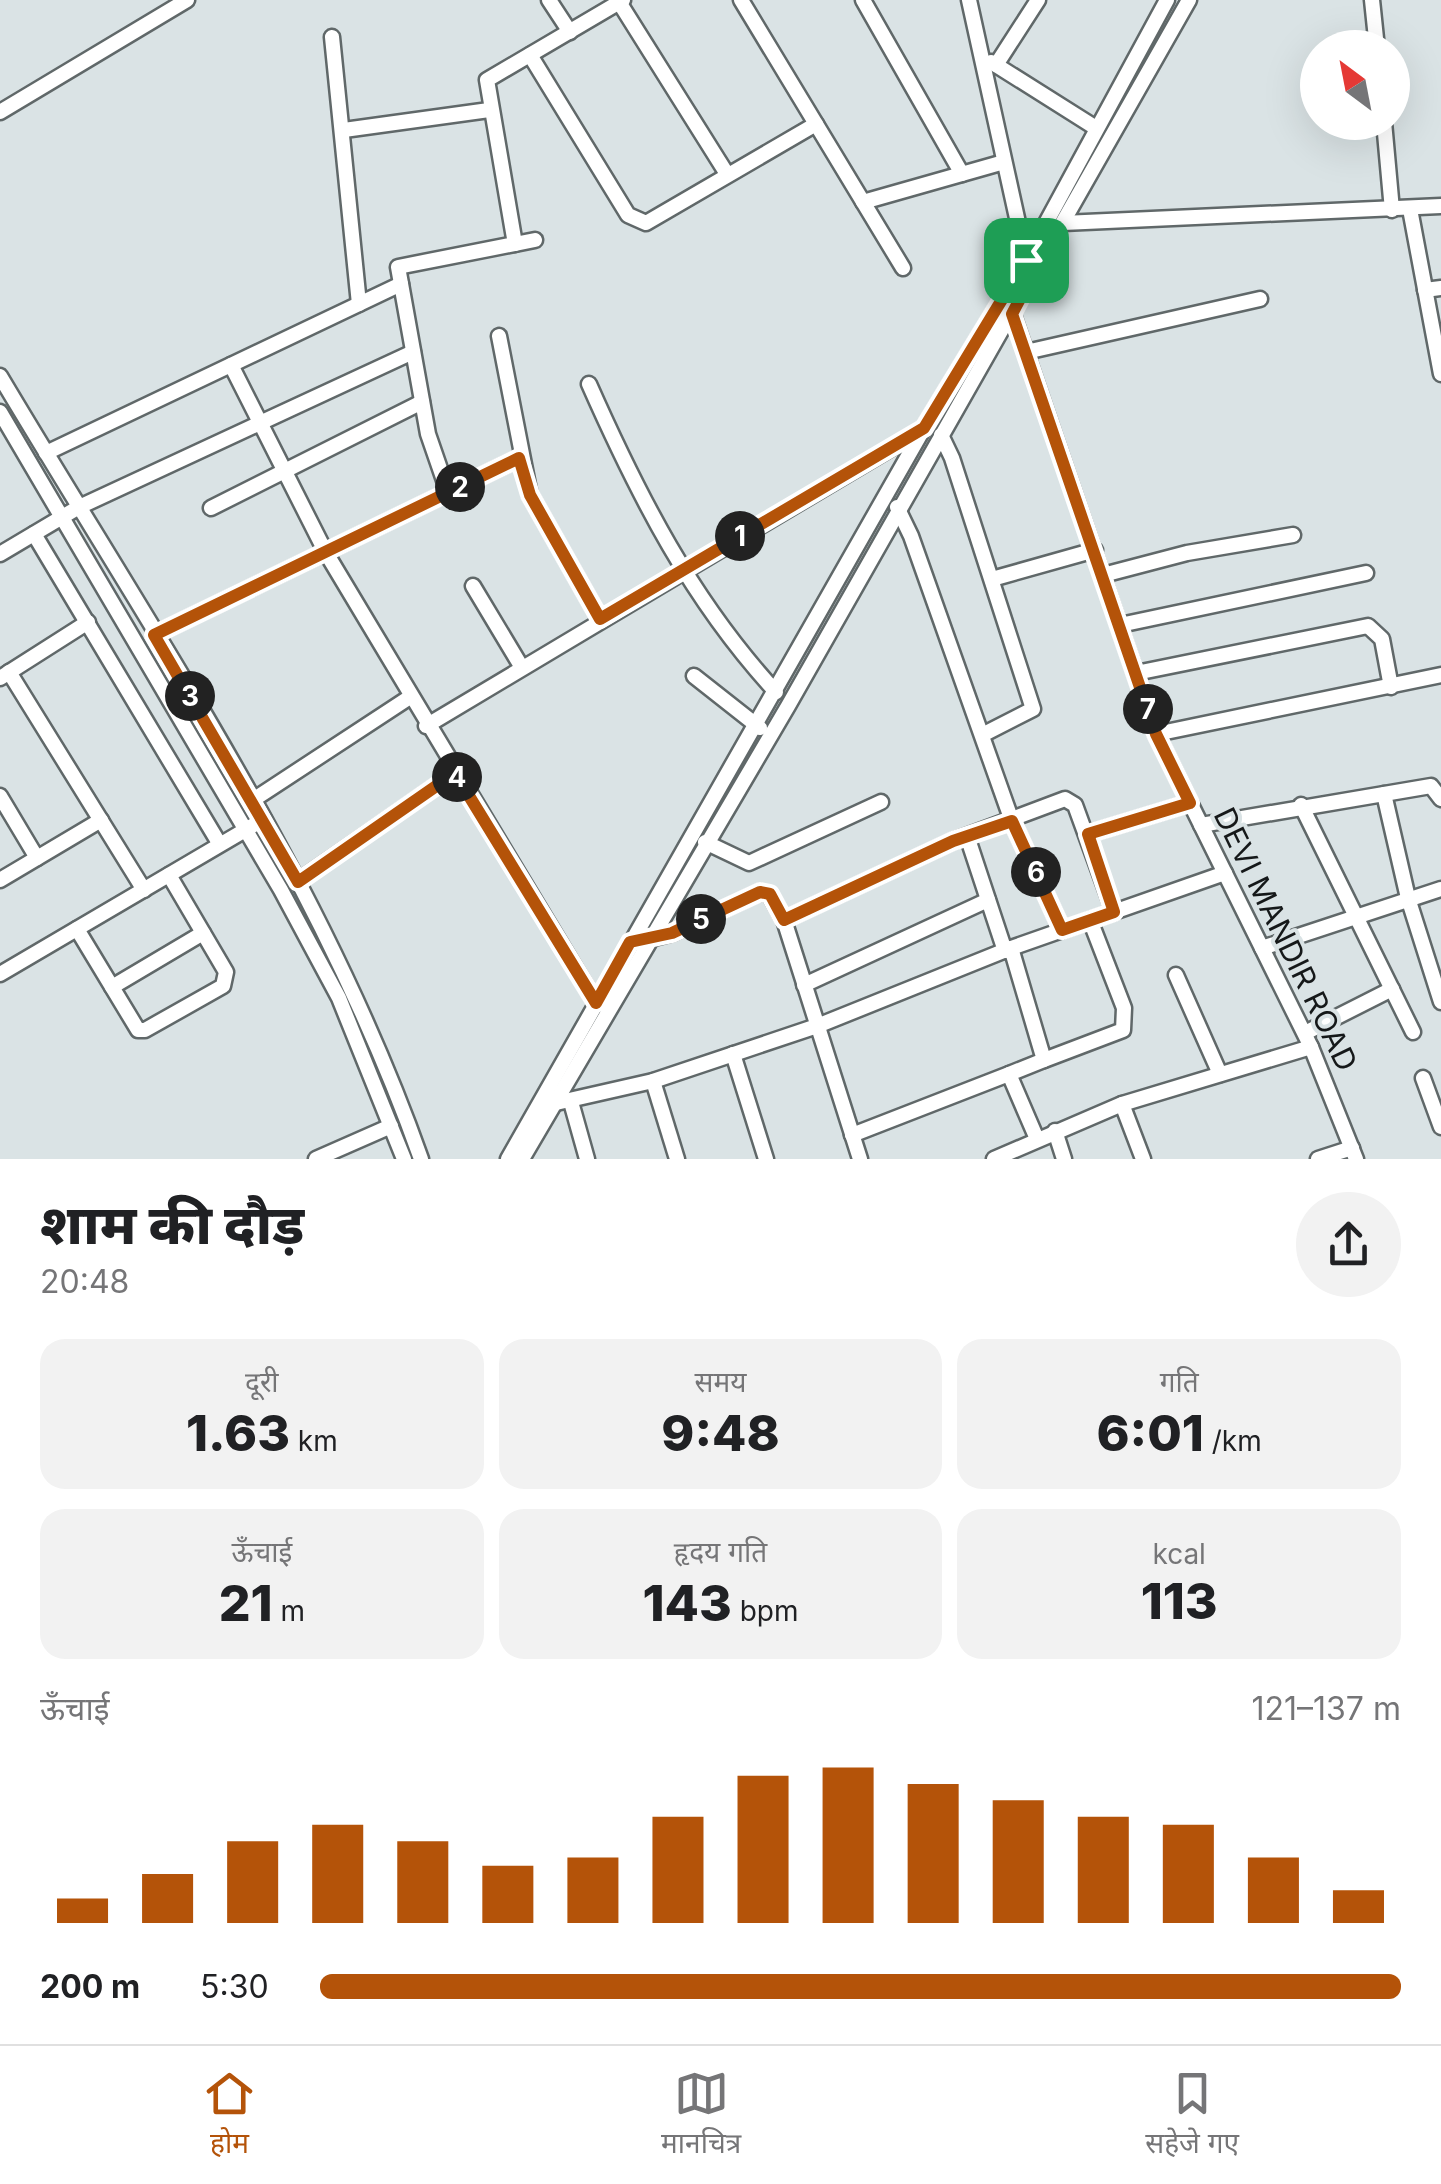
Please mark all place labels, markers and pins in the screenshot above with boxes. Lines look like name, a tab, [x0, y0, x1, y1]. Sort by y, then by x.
pin	[984, 218, 1069, 303]
pin: 2	[435, 462, 485, 512]
pin: 1	[715, 511, 765, 561]
pin: 3	[165, 671, 215, 721]
pin: 7	[1123, 684, 1173, 734]
pin: 4	[432, 752, 482, 802]
pin: 6	[1011, 847, 1061, 897]
pin: 5	[676, 894, 726, 944]

